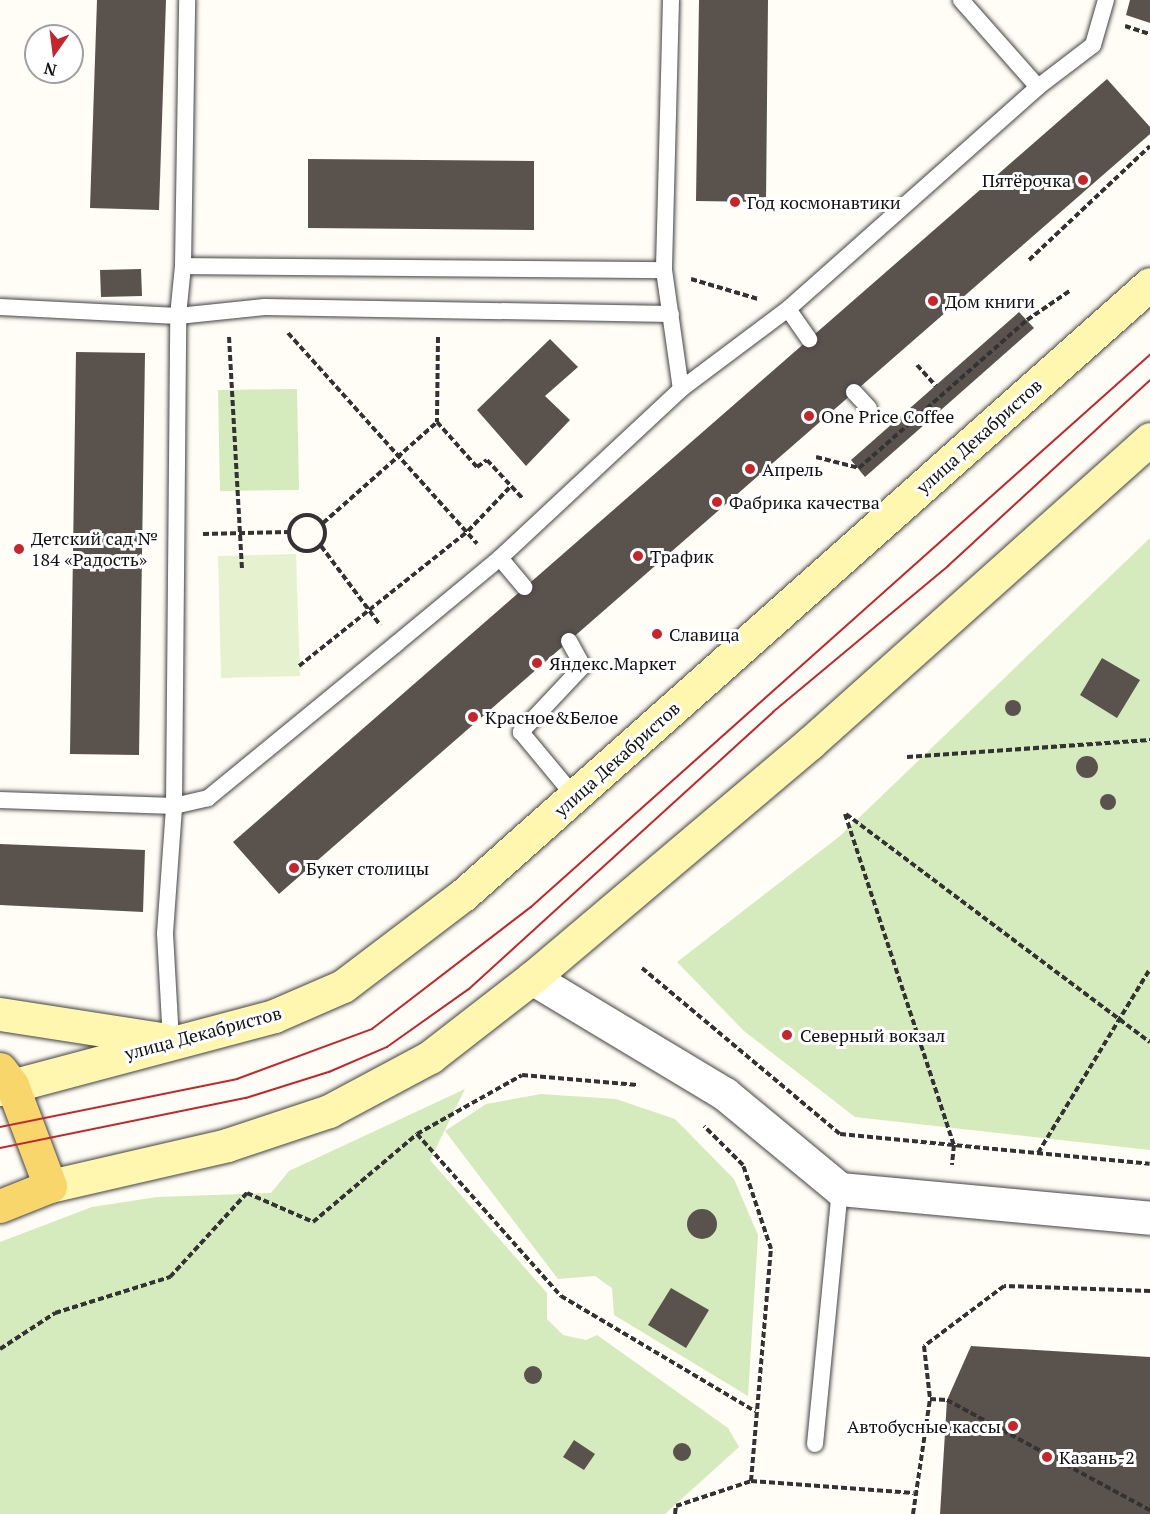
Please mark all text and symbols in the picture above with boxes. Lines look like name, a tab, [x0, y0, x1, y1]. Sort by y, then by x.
north arrow	[24, 24, 84, 84]
text: N	[42, 57, 59, 82]
place label: Пятёрочка	[982, 169, 1071, 191]
marker: Пятёрочка	[1076, 173, 1090, 187]
place label: Год космонавтики	[747, 191, 901, 213]
marker: Год космонавтики	[728, 195, 742, 209]
place label: Дом книги	[945, 290, 1035, 312]
marker: Дом книги	[926, 294, 940, 308]
street label: улица Декабристов	[912, 374, 1046, 498]
place label: One Price Coffee	[821, 405, 954, 427]
marker: One Price Coffee	[802, 409, 816, 423]
place label: Апрель	[762, 458, 823, 480]
marker: Апрель	[743, 462, 757, 476]
place label: Фабрика качества	[729, 491, 880, 513]
marker: Фабрика качества	[710, 495, 724, 509]
place label: Детский сад № 184 «Радость»	[31, 528, 158, 570]
marker: Детский сад № 184 «Радость»	[12, 542, 26, 556]
place label: Трафик	[650, 545, 714, 567]
marker: Трафик	[631, 549, 645, 563]
place label: Славица	[669, 623, 740, 645]
marker: Славица	[650, 627, 664, 641]
place label: Яндекс.Маркет	[549, 652, 676, 674]
marker: Яндекс.Маркет	[530, 656, 544, 670]
street label: улица Декабристов	[550, 697, 684, 821]
place label: Красное&Белое	[485, 706, 618, 728]
marker: Красное&Белое	[466, 710, 480, 724]
place label: Букет столицы	[306, 857, 430, 879]
marker: Букет столицы	[287, 861, 301, 875]
street label: улица Декабристов	[122, 1002, 284, 1064]
place label: Северный вокзал	[800, 1024, 945, 1046]
marker: Северный вокзал	[778, 1026, 796, 1044]
place label: Автобусные кассы	[847, 1415, 1001, 1437]
marker: Автобусные кассы	[1006, 1419, 1020, 1433]
place label: Казань-2	[1059, 1446, 1135, 1468]
marker: Казань-2	[1040, 1450, 1054, 1464]

